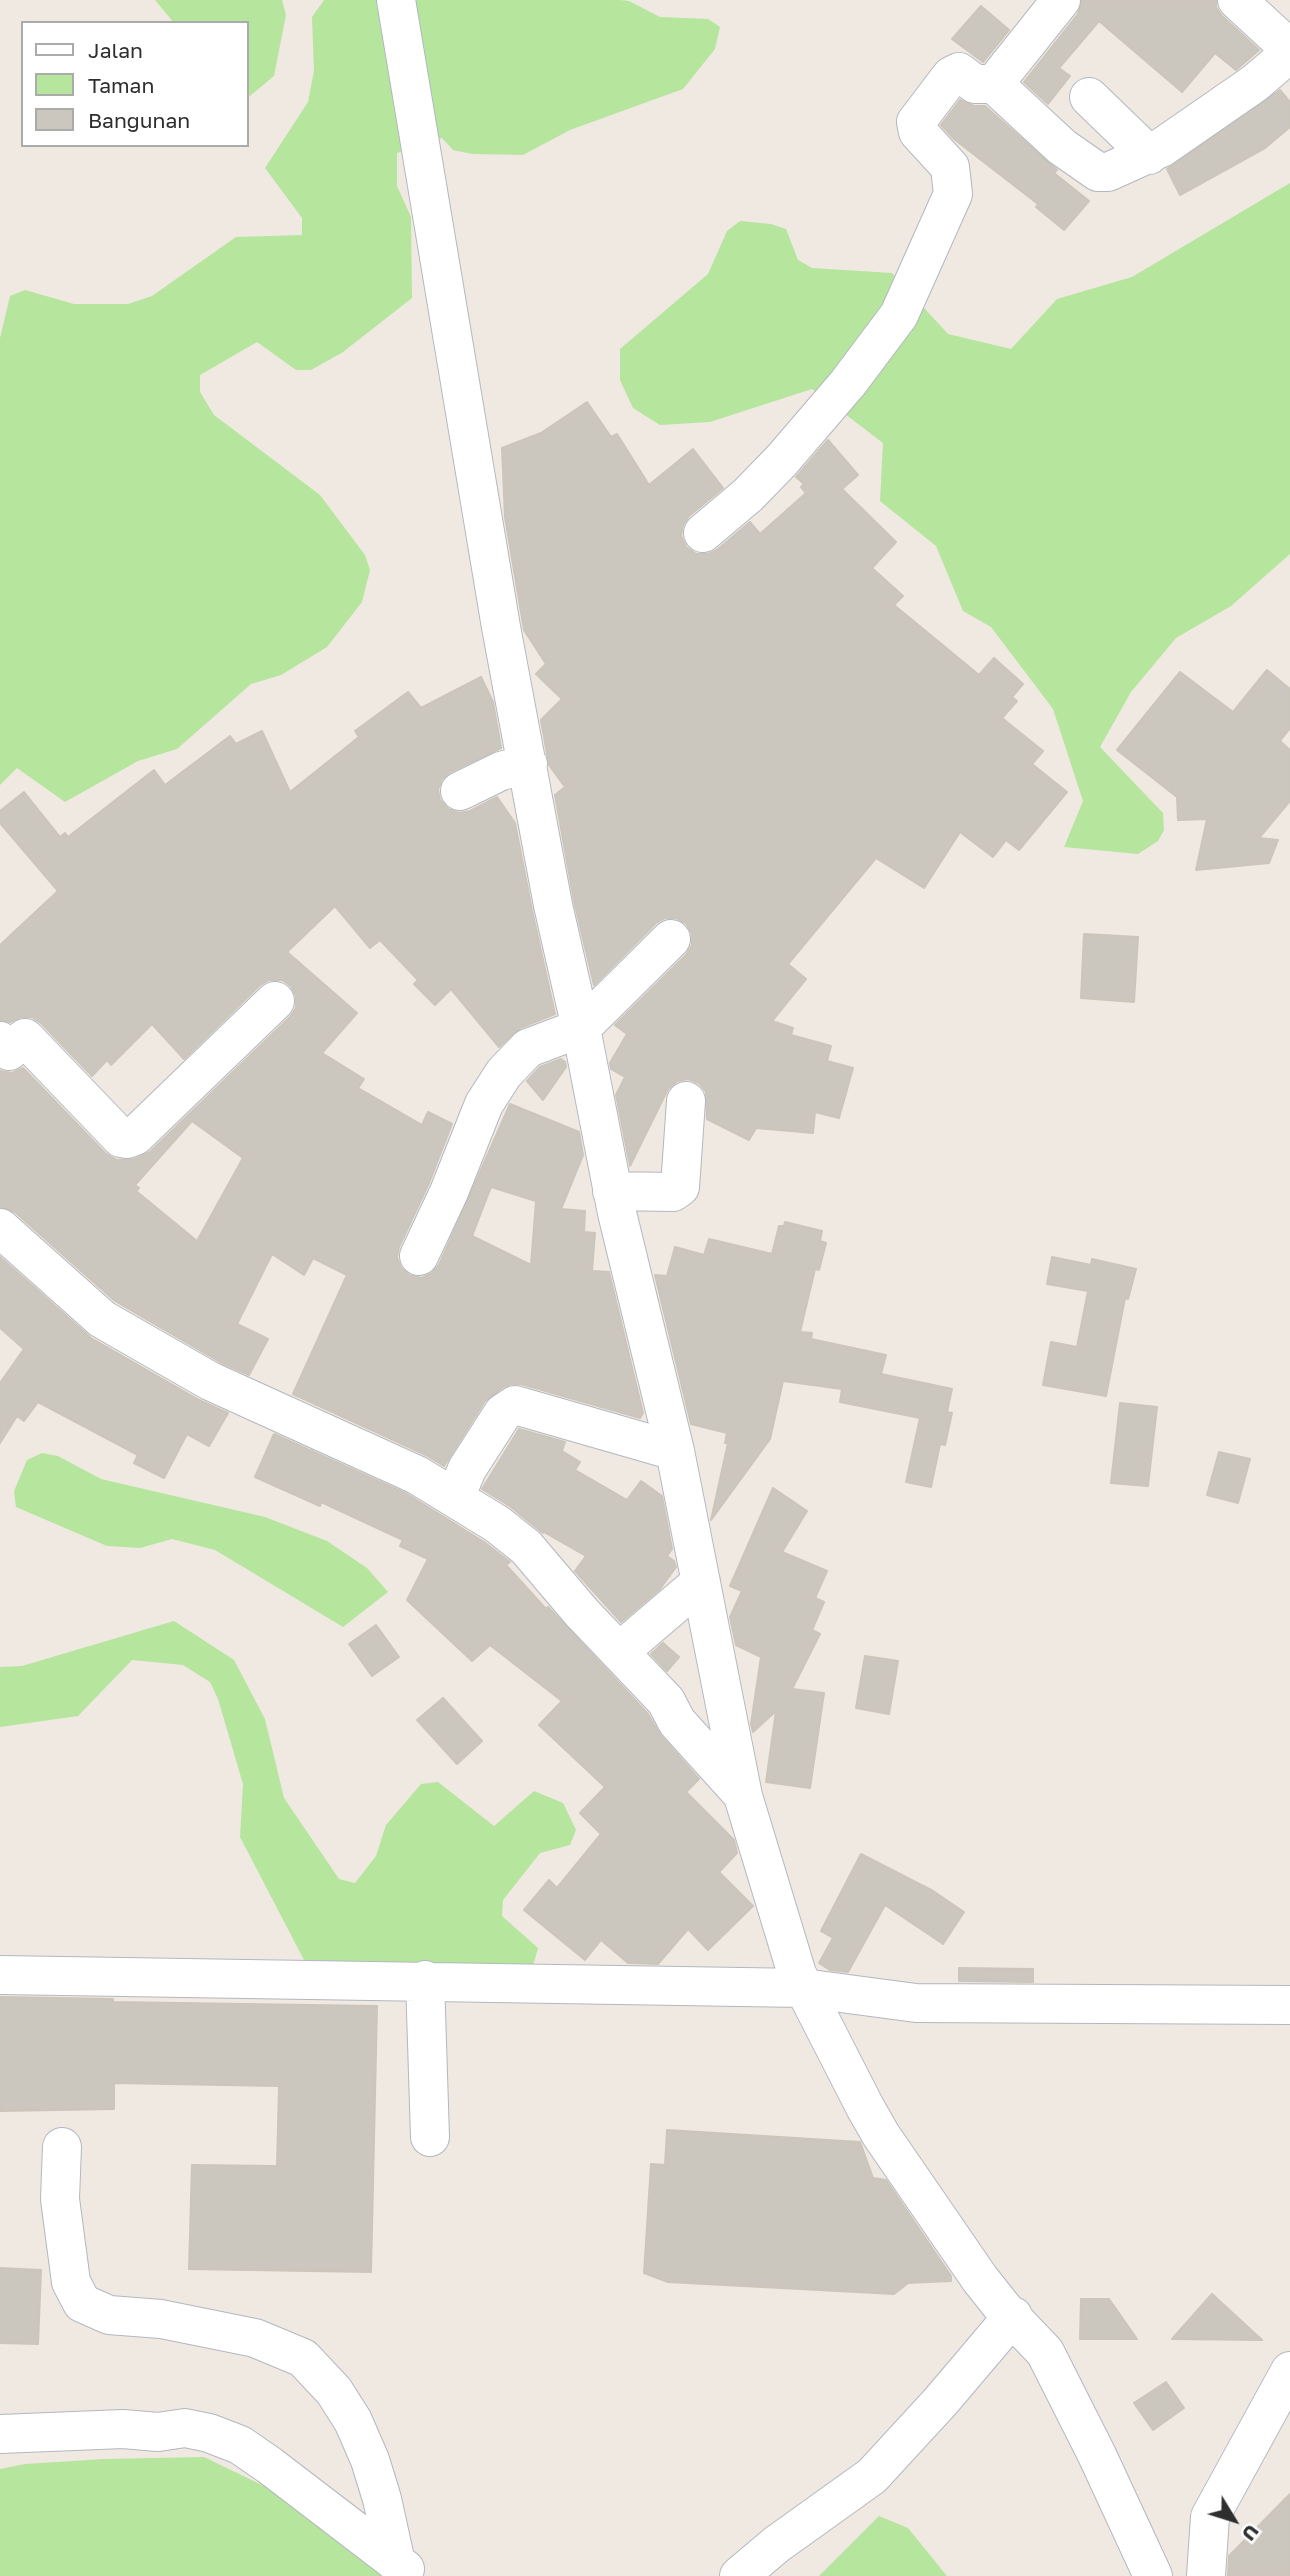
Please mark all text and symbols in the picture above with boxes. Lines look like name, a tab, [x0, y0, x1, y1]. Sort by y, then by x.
legend	[21, 21, 248, 147]
text: Jalan	[88, 37, 143, 63]
text: Taman	[88, 72, 154, 98]
text: Bangunan	[88, 107, 190, 133]
north arrow	[1199, 2485, 1269, 2555]
text: U	[1238, 2521, 1264, 2546]

